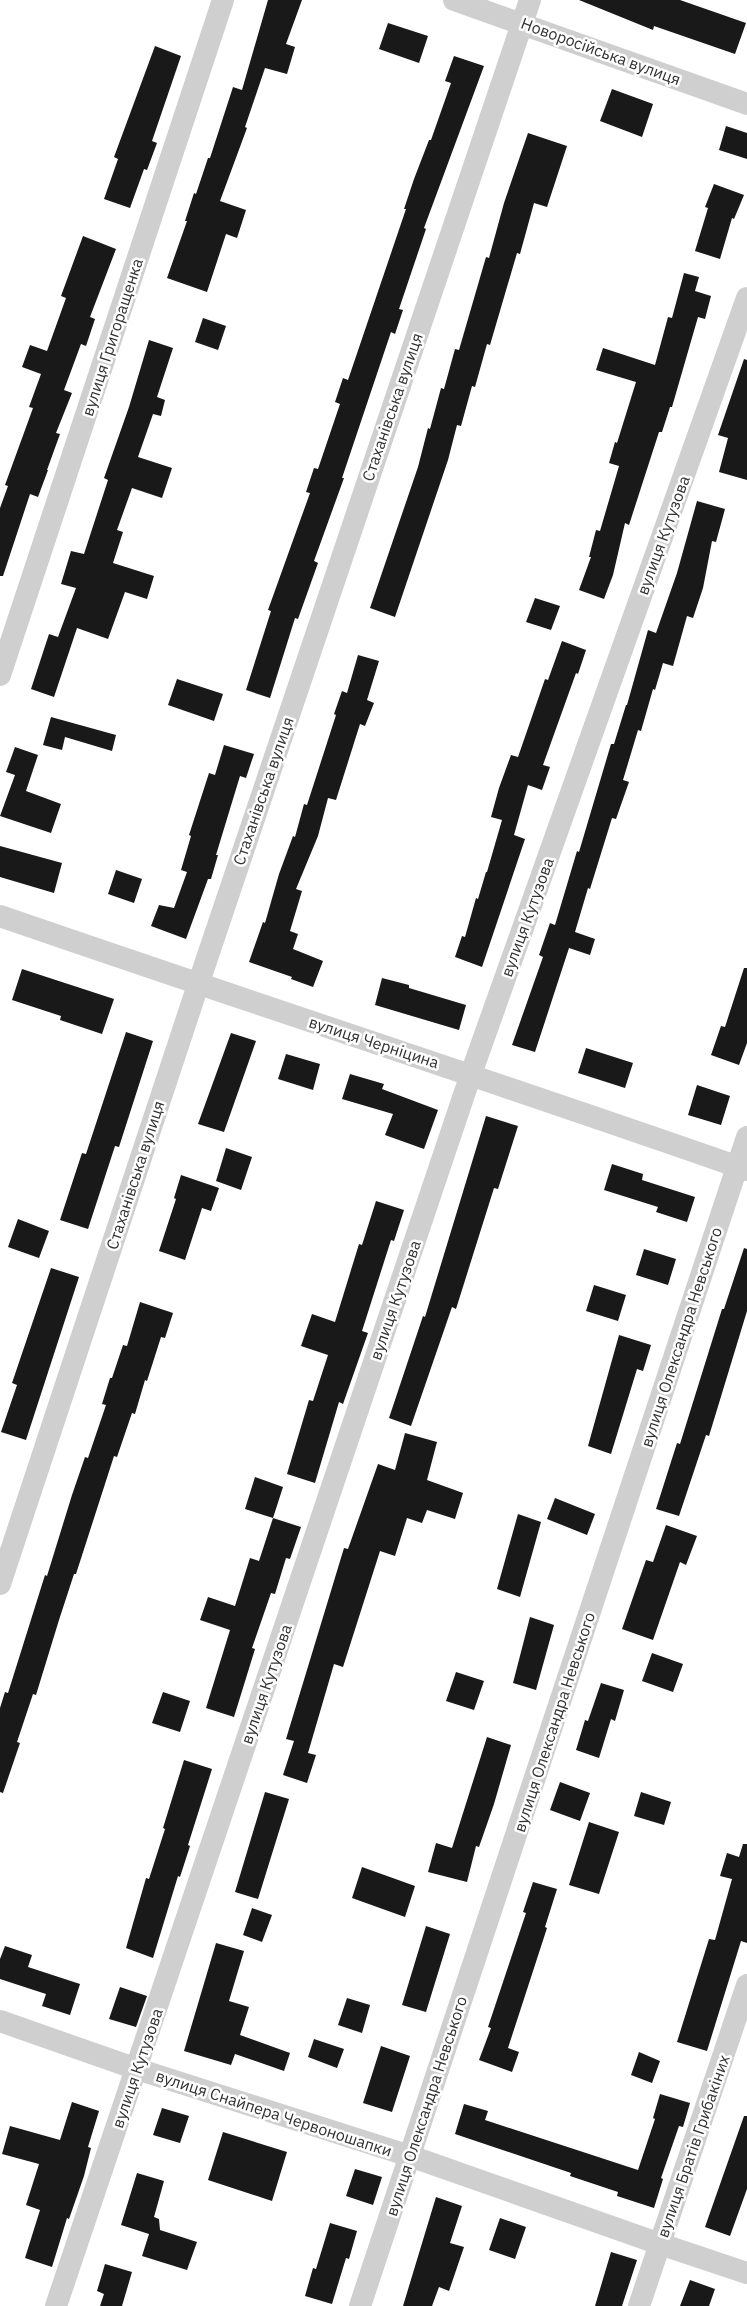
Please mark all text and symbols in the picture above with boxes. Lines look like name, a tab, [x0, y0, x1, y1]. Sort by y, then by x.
street label: Новоросійська вулиця	[518, 13, 684, 89]
street label: вулиця Григоращенка	[77, 255, 147, 418]
street label: Стаханівська вулиця	[357, 330, 427, 484]
street label: вулиця Кутузова	[632, 472, 694, 597]
street label: Стаханівська вулиця	[228, 714, 298, 868]
street label: вулиця Кутузова	[496, 854, 558, 979]
street label: вулиця Черніцина	[306, 1012, 442, 1073]
street label: Стаханівська вулиця	[101, 1098, 169, 1252]
street label: вулиця Олександра Невського	[636, 1224, 726, 1450]
street label: вулиця Кутузова	[365, 1237, 425, 1362]
street label: вулиця Олександра Невського	[509, 1609, 599, 1835]
street label: вулиця Кутузова	[236, 1621, 296, 1746]
street label: вулиця Олександра Невського	[381, 1993, 471, 2219]
street label: вулиця Кутузова	[107, 2005, 167, 2130]
street label: вулиця Братів Грибакіних	[652, 2052, 734, 2240]
street label: вулиця Снайпера Червоношапки	[153, 2065, 395, 2161]

